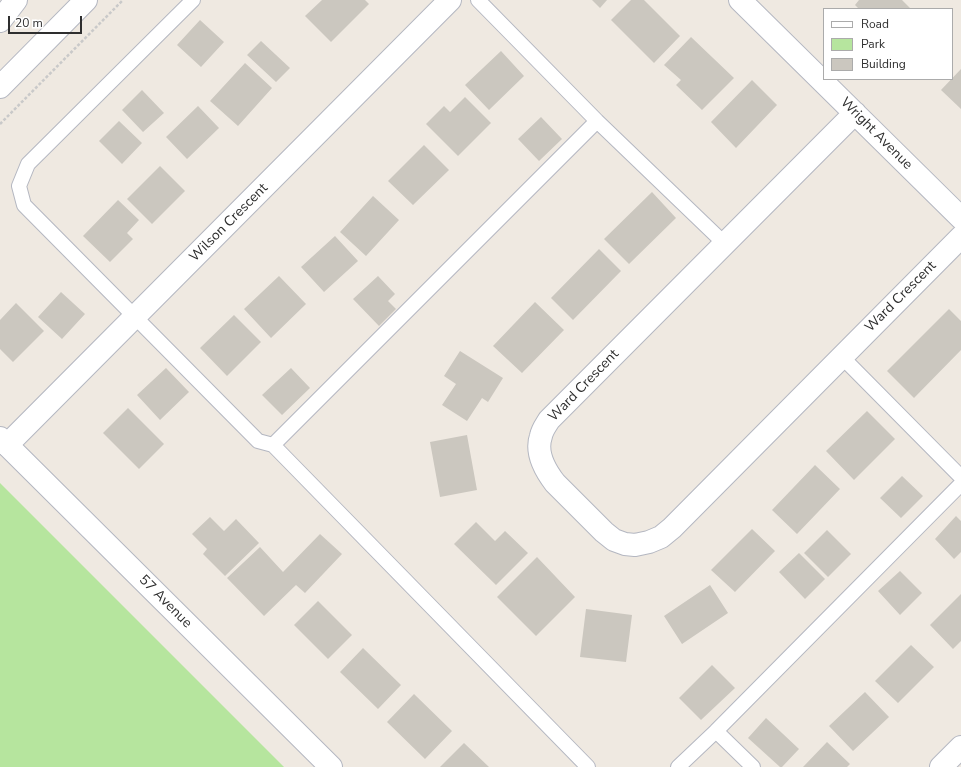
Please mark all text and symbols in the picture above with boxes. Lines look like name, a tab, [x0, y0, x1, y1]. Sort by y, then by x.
scale bar	[10, 8, 84, 34]
legend	[823, 8, 953, 80]
text: 20 m	[15, 15, 43, 31]
text: Road	[861, 16, 889, 32]
text: Park	[861, 36, 885, 52]
text: Building	[861, 56, 906, 72]
street label: Wright Avenue	[836, 94, 916, 174]
street label: Wilson Crescent	[186, 180, 272, 266]
street label: Ward Crescent	[862, 258, 940, 336]
street label: Ward Crescent	[545, 346, 623, 426]
street label: 57 Avenue	[135, 572, 195, 632]

